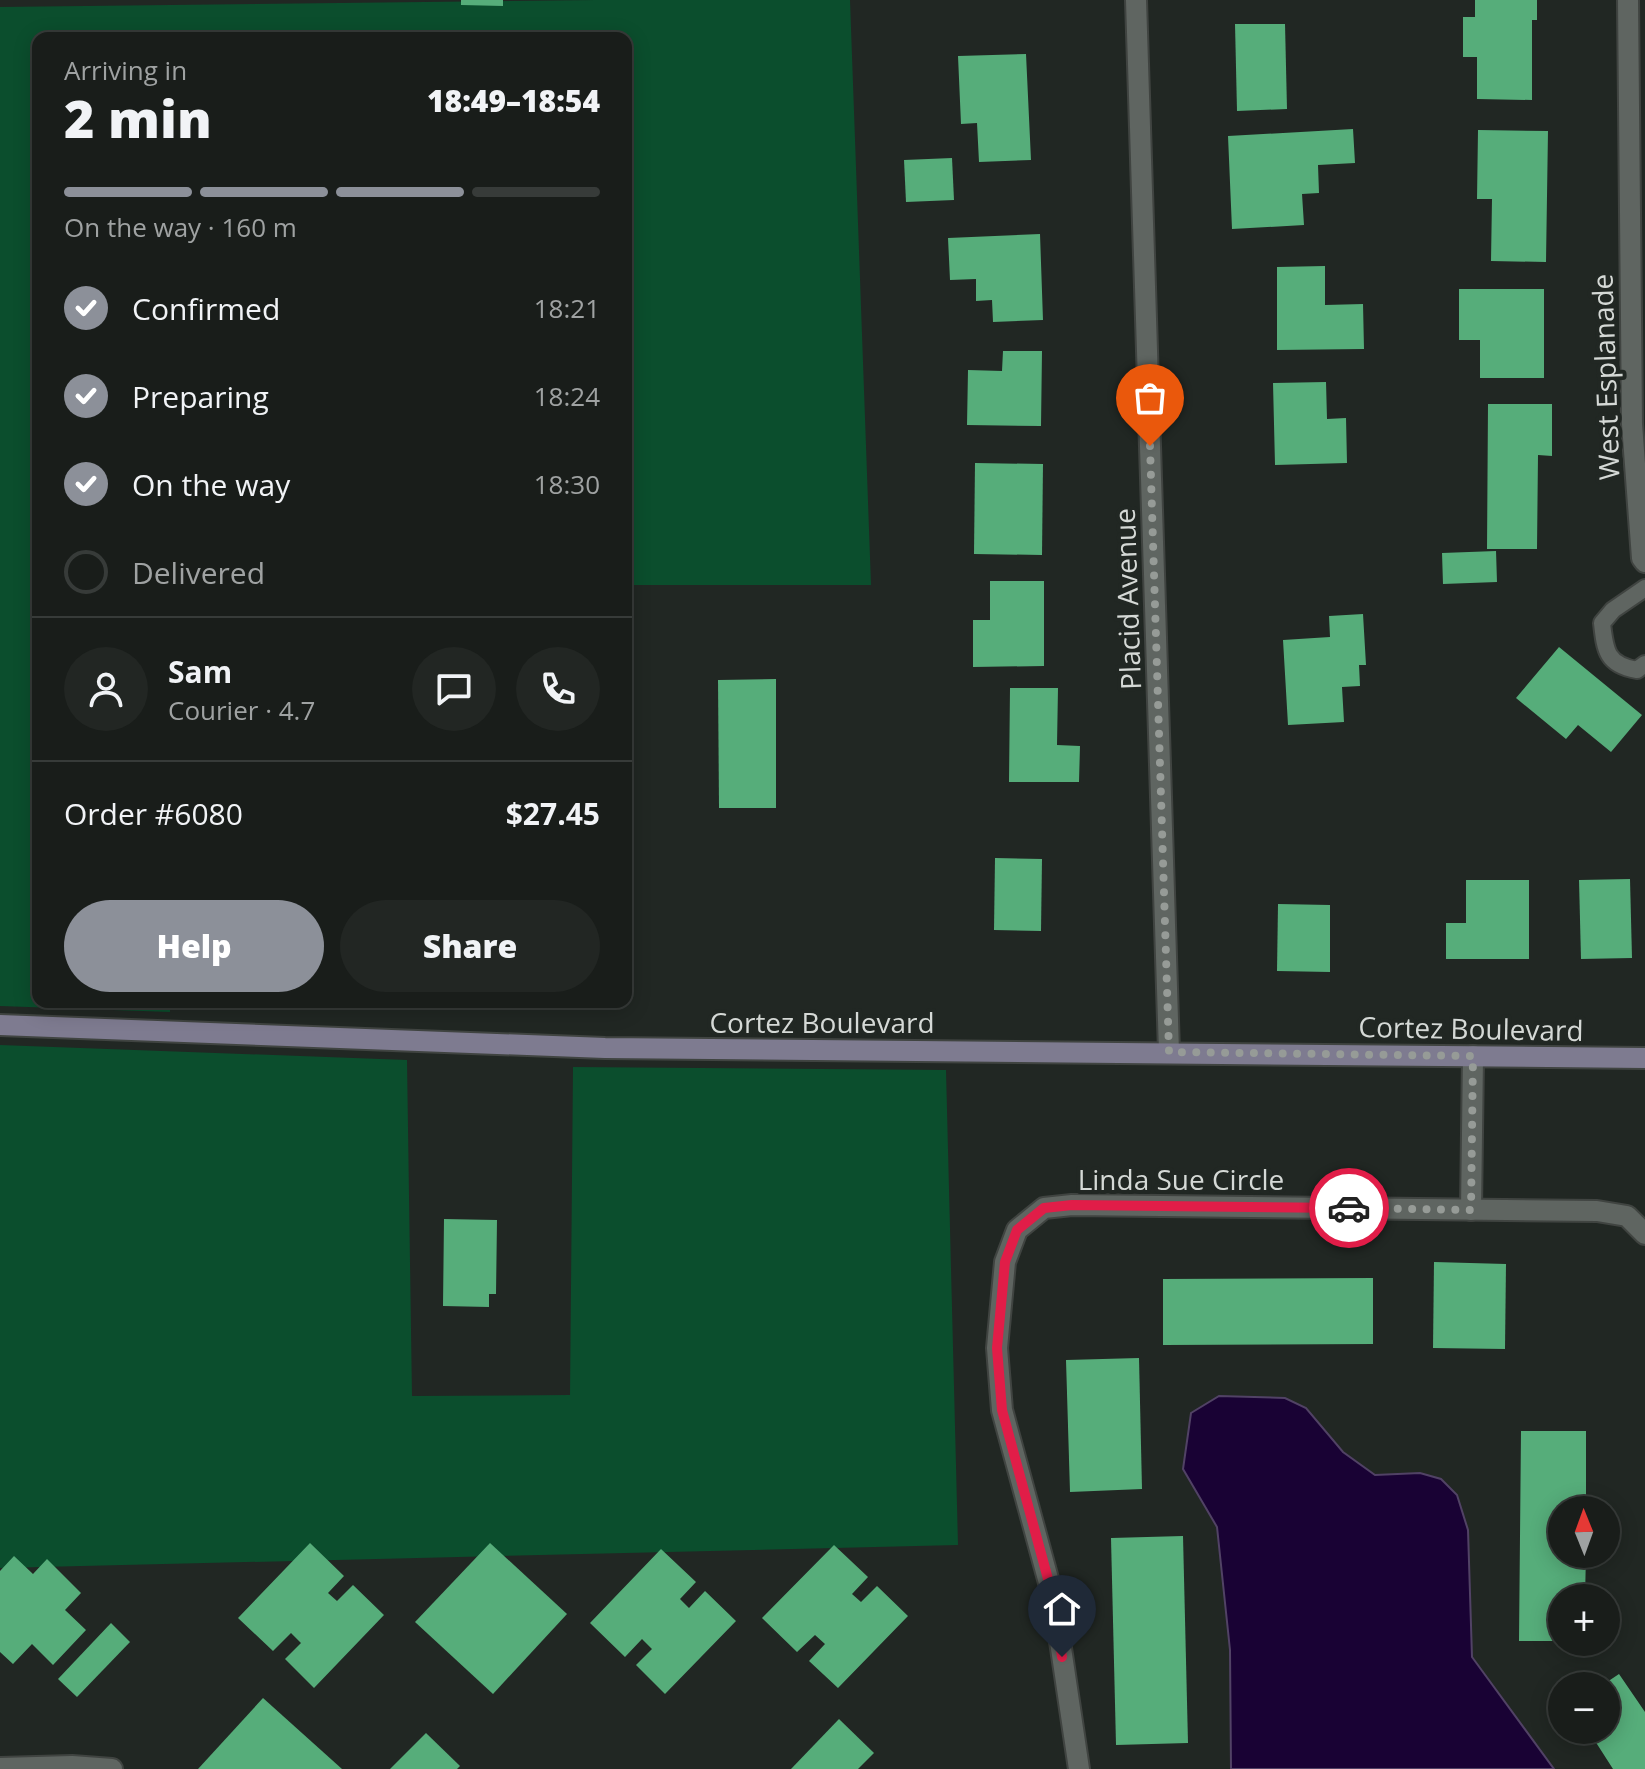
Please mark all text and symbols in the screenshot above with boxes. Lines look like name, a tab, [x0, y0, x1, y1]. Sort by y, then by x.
text: Arriving in	[64, 52, 187, 88]
text: 18:49–18:54	[427, 80, 600, 121]
text: 2 min	[64, 82, 212, 153]
text: On the way · 160 m	[64, 209, 297, 245]
street label: West Esplanade	[1582, 273, 1628, 481]
icon: check	[64, 286, 108, 330]
text: Confirmed	[132, 288, 280, 329]
text: 18:21	[534, 290, 600, 326]
pin	[1116, 364, 1184, 446]
icon: check	[64, 374, 108, 418]
text: Preparing	[132, 376, 269, 417]
icon: bag	[1128, 376, 1172, 420]
text: 18:24	[534, 378, 600, 414]
icon: check	[64, 462, 108, 506]
text: On the way	[132, 464, 290, 505]
text: 18:30	[534, 466, 600, 502]
street label: Placid Avenue	[1105, 507, 1149, 691]
text: Delivered	[132, 552, 265, 593]
button: person	[64, 647, 148, 731]
button: chat	[412, 647, 496, 731]
button: phone	[516, 647, 600, 731]
text: Sam	[168, 651, 232, 692]
text: Courier · 4.7	[168, 692, 315, 728]
text: Order #6080	[64, 793, 243, 834]
text: $27.45	[506, 793, 600, 834]
button: Help	[64, 900, 324, 992]
button: Share	[340, 900, 600, 992]
street label: Cortez Boulevard	[709, 1003, 935, 1041]
street label: Cortez Boulevard	[1358, 1007, 1584, 1049]
street label: Linda Sue Circle	[1078, 1160, 1284, 1198]
courier	[1309, 1168, 1389, 1248]
icon: car	[1327, 1186, 1371, 1230]
north arrow	[1548, 1496, 1620, 1568]
map controls	[1548, 1496, 1620, 1744]
pin	[1028, 1575, 1096, 1657]
button: +	[1548, 1584, 1620, 1656]
icon: home	[1040, 1587, 1084, 1631]
button: −	[1548, 1672, 1620, 1744]

